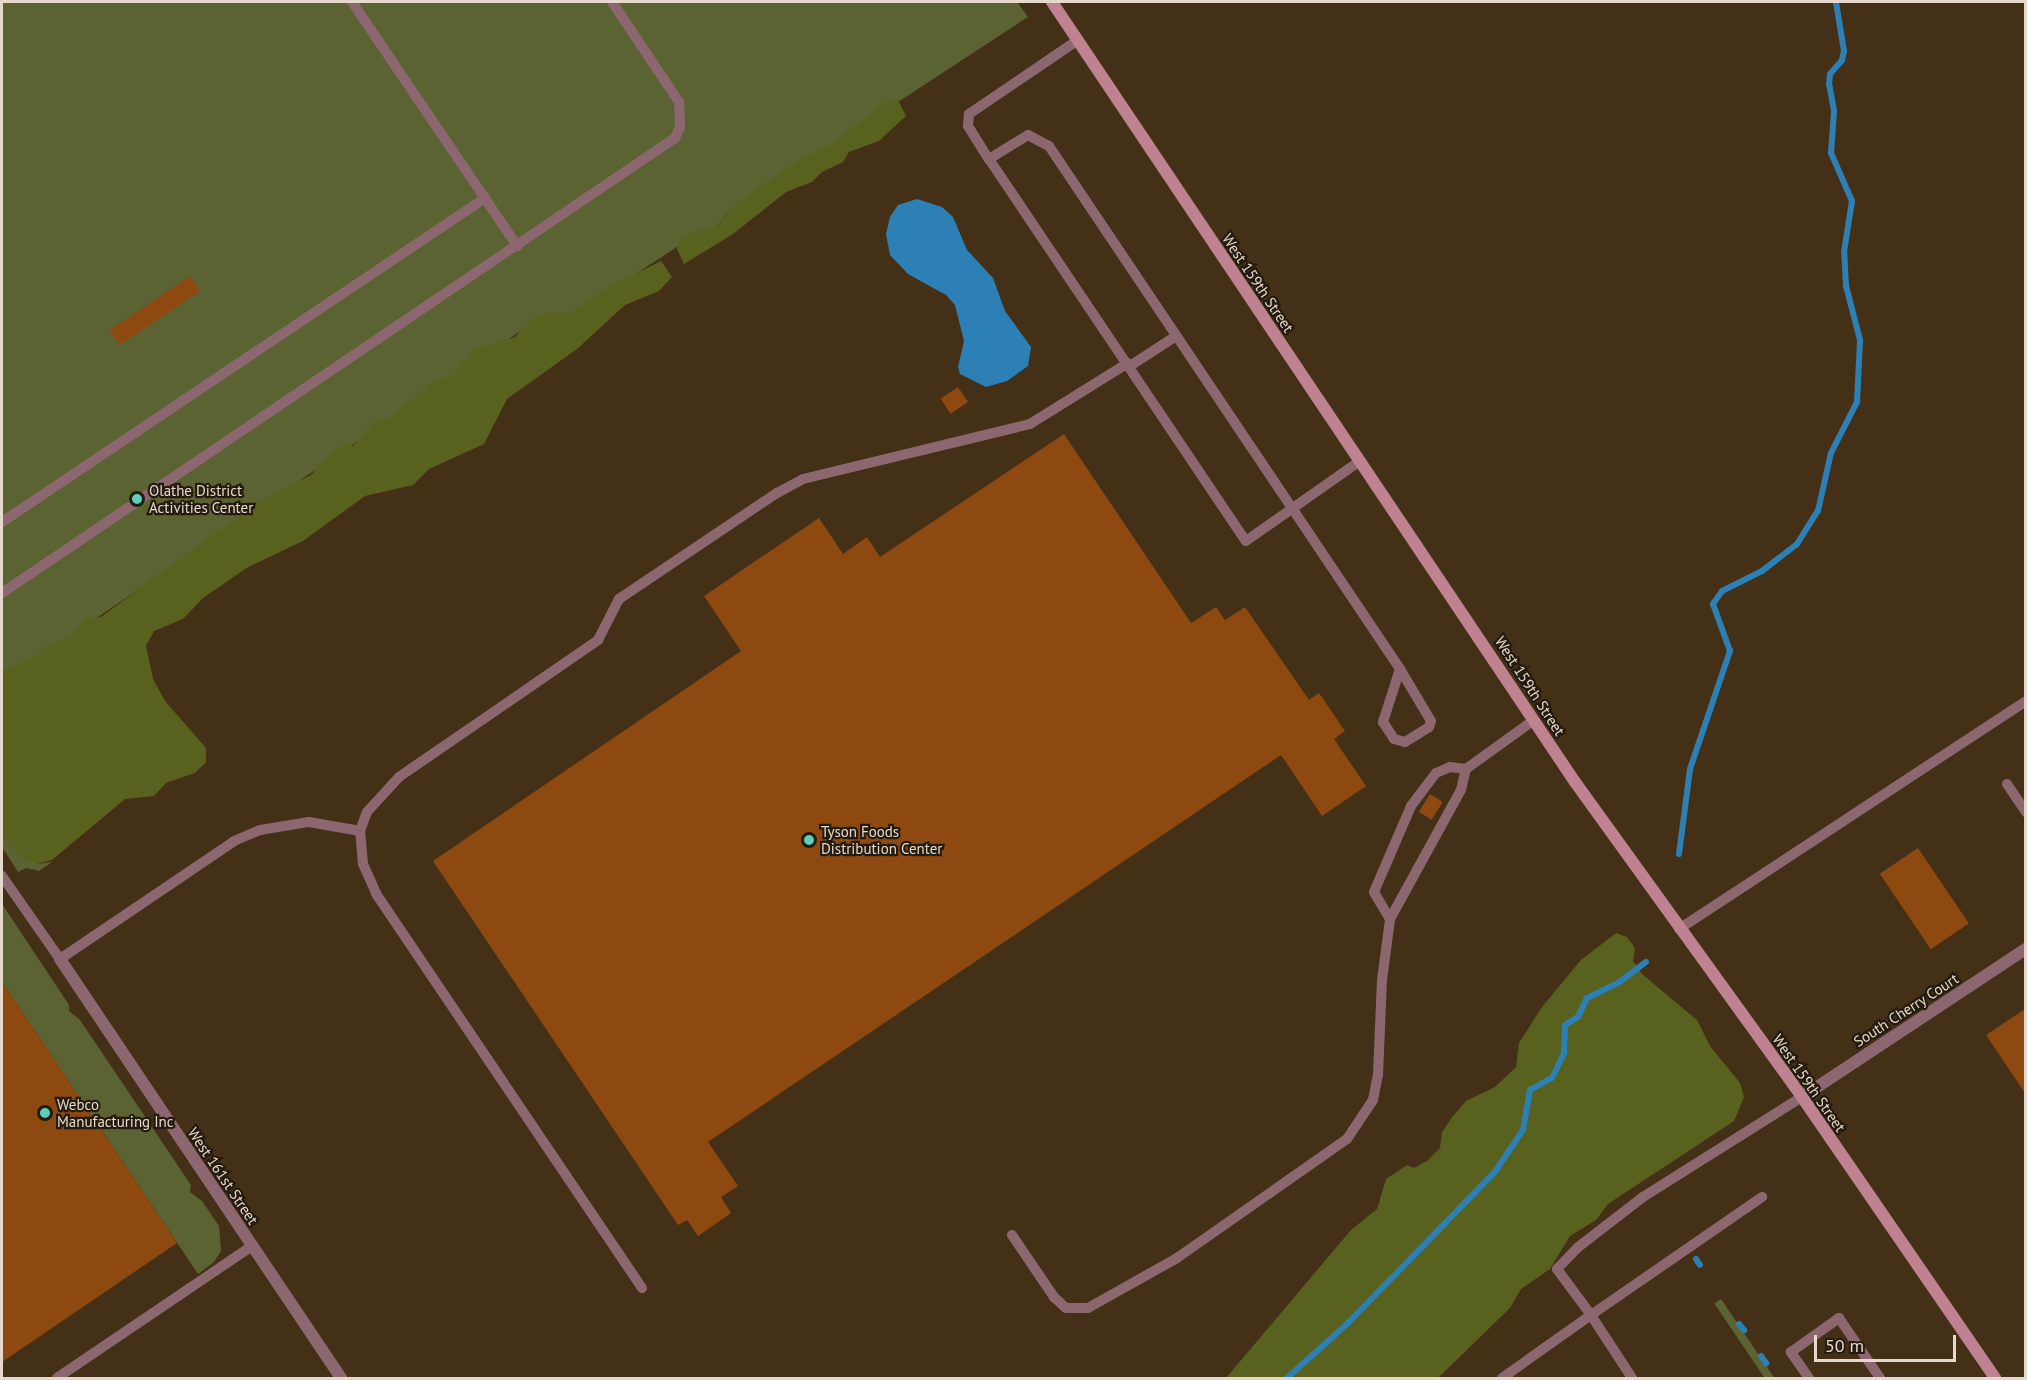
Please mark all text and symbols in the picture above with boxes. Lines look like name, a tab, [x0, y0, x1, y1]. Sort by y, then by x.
street label: West 159th Street	[1218, 230, 1298, 336]
place label: Olathe District Activities Center	[149, 481, 253, 516]
marker: Olathe District Activities Center	[130, 492, 144, 506]
street label: West 159th Street	[1491, 633, 1569, 739]
place label: Tyson Foods Distribution Center	[821, 822, 942, 857]
marker: Tyson Foods Distribution Center	[802, 833, 816, 847]
street label: South Cherry Court	[1850, 969, 1962, 1051]
street label: West 159th Street	[1769, 1031, 1849, 1135]
place label: Webco Manufacturing Inc	[57, 1095, 173, 1130]
marker: Webco Manufacturing Inc	[38, 1106, 52, 1120]
street label: West 161st Street	[184, 1124, 262, 1228]
scale bar	[1817, 1323, 1960, 1361]
text: 50 m	[1825, 1334, 1864, 1357]

